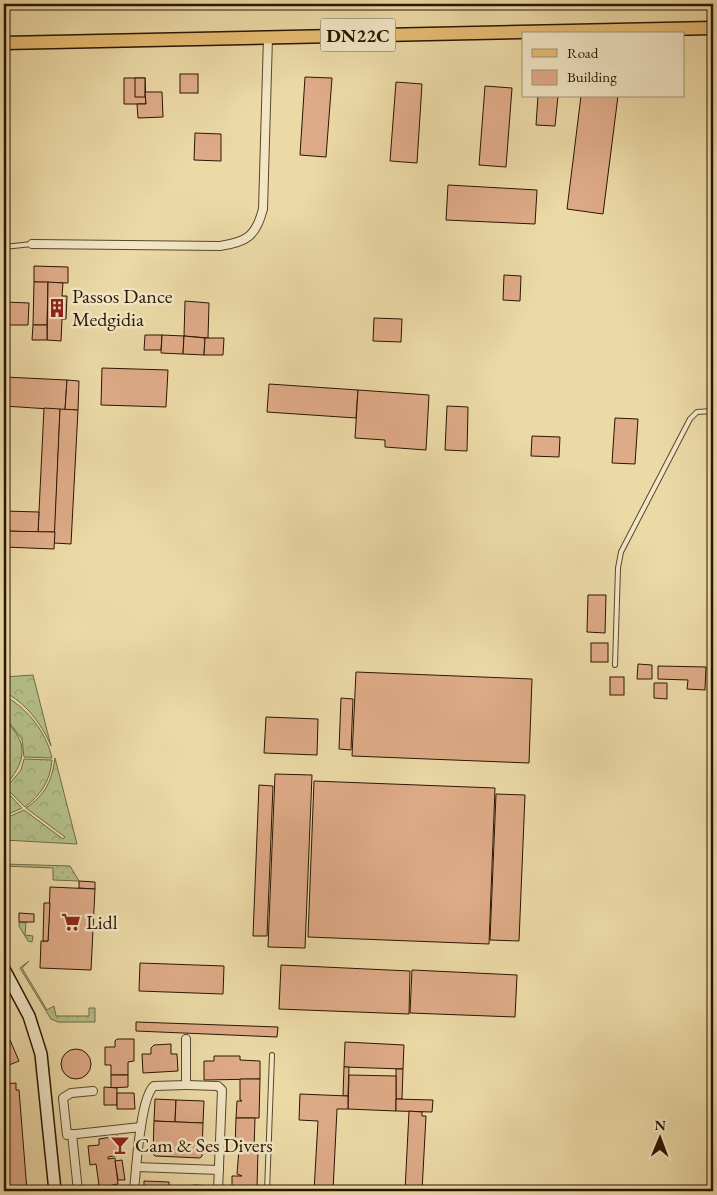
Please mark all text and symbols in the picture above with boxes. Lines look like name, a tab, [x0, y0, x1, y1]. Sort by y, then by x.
road number: DN22C	[320, 18, 396, 52]
legend	[522, 32, 684, 98]
text: Road	[567, 43, 599, 62]
text: Building	[567, 67, 617, 86]
place label: Passos Dance Medgidia	[72, 283, 173, 332]
building icon: Passos Dance Medgidia	[46, 297, 68, 319]
place label: Lidl	[86, 909, 118, 935]
supermarket icon: Lidl	[60, 911, 82, 933]
north arrow	[634, 1112, 684, 1162]
text: N	[654, 1116, 667, 1134]
place label: Cam & Ses Divers	[135, 1132, 273, 1158]
bar icon: Cam & Ses Divers	[109, 1134, 131, 1156]

